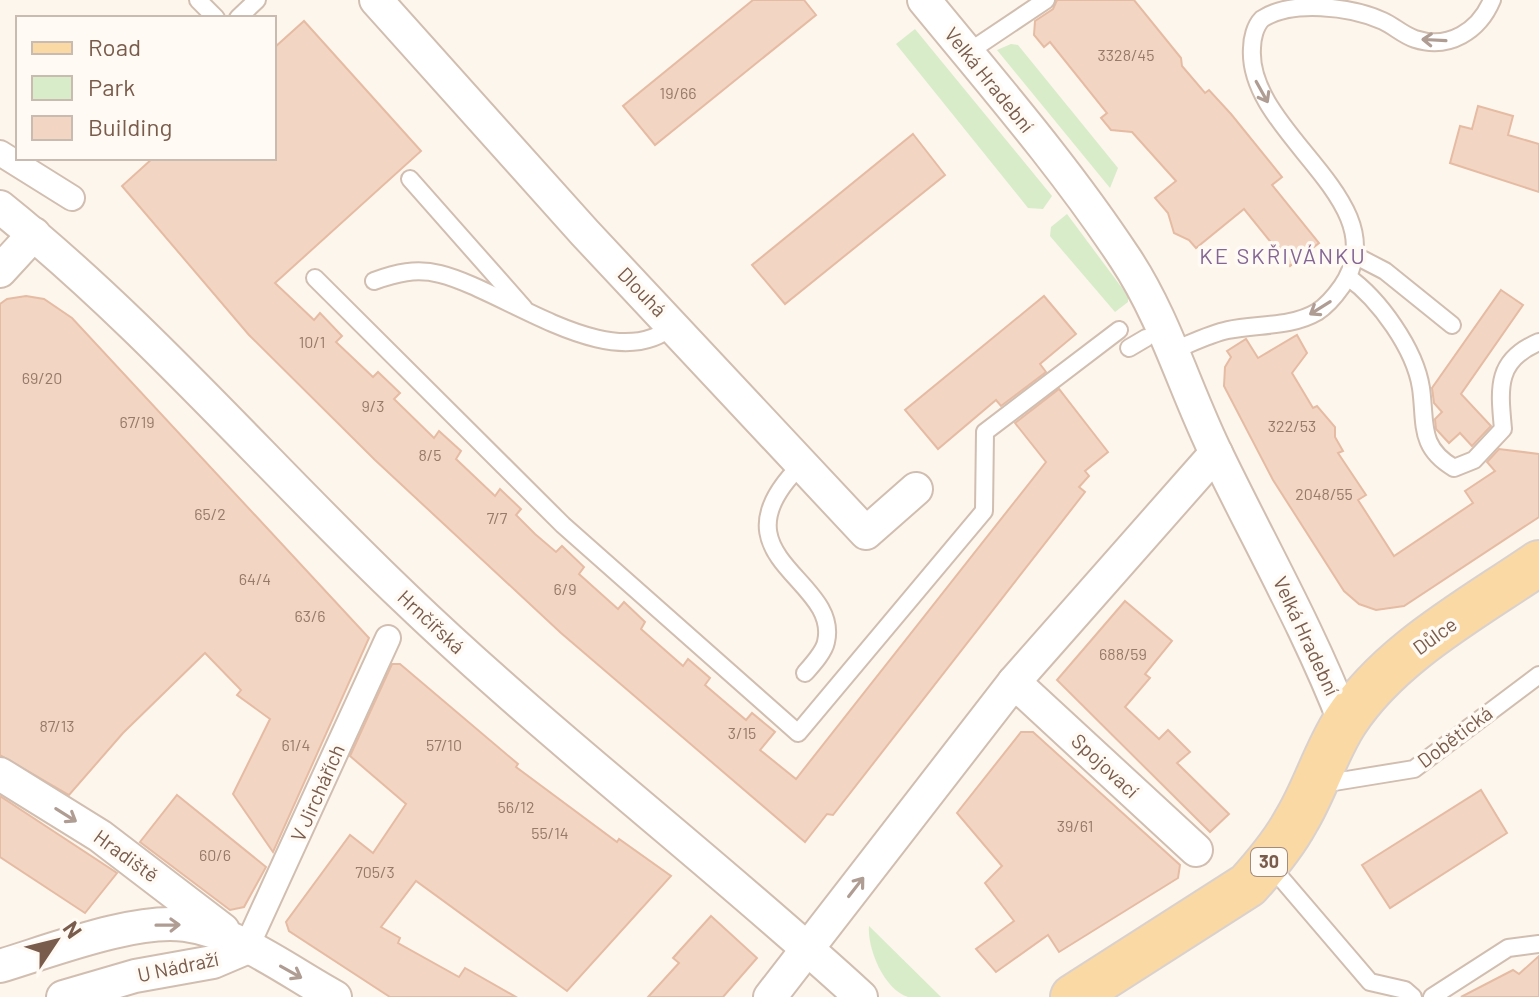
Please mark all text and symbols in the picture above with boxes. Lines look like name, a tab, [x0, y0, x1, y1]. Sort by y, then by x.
legend	[16, 16, 276, 160]
street label: Velká Hradební	[940, 22, 1039, 137]
text: Road	[88, 32, 141, 61]
one-way arrow	[1421, 33, 1448, 48]
house number: 3328/45	[1098, 45, 1154, 64]
text: Park	[88, 72, 135, 101]
one-way arrow	[1254, 79, 1270, 103]
house number: 19/66	[660, 83, 696, 102]
text: Building	[88, 112, 172, 141]
district label: KE SKŘIVÁNKU	[1199, 242, 1367, 268]
street label: Dlouhá	[613, 262, 672, 321]
one-way arrow	[1309, 300, 1331, 317]
house number: 10/1	[299, 332, 325, 351]
house number: 69/20	[22, 368, 62, 387]
house number: 9/3	[362, 396, 384, 415]
house number: 67/19	[119, 412, 155, 431]
house number: 322/53	[1268, 416, 1316, 435]
house number: 8/5	[419, 445, 441, 464]
house number: 2048/55	[1295, 484, 1353, 503]
house number: 65/2	[194, 504, 226, 523]
house number: 7/7	[487, 508, 508, 527]
house number: 64/4	[239, 569, 271, 588]
street label: Velká Hradební	[1269, 572, 1345, 699]
house number: 6/9	[554, 579, 576, 598]
street label: Hrnčířská	[393, 584, 470, 658]
house number: 63/6	[294, 606, 326, 625]
street label: Důlce	[1408, 611, 1461, 659]
house number: 688/59	[1099, 644, 1147, 663]
street label: Dobětická	[1412, 700, 1497, 772]
house number: 87/13	[39, 716, 75, 735]
house number: 3/15	[728, 723, 756, 742]
street label: Spojovací	[1067, 728, 1144, 802]
house number: 61/4	[282, 735, 310, 754]
house number: 57/10	[426, 735, 462, 754]
street label: V Jirchářích	[285, 740, 349, 845]
house number: 56/12	[497, 797, 535, 816]
one-way arrow	[54, 808, 77, 824]
house number: 39/61	[1057, 816, 1093, 835]
house number: 55/14	[531, 823, 569, 842]
street label: Hradiště	[90, 824, 164, 887]
house number: 60/6	[199, 845, 231, 864]
road number: 30	[1251, 848, 1287, 876]
house number: 705/3	[355, 862, 395, 881]
one-way arrow	[848, 877, 865, 898]
north arrow	[16, 901, 96, 981]
text: N	[58, 916, 88, 942]
one-way arrow	[154, 918, 181, 933]
street label: U Nádraží	[135, 946, 220, 986]
one-way arrow	[278, 965, 302, 981]

